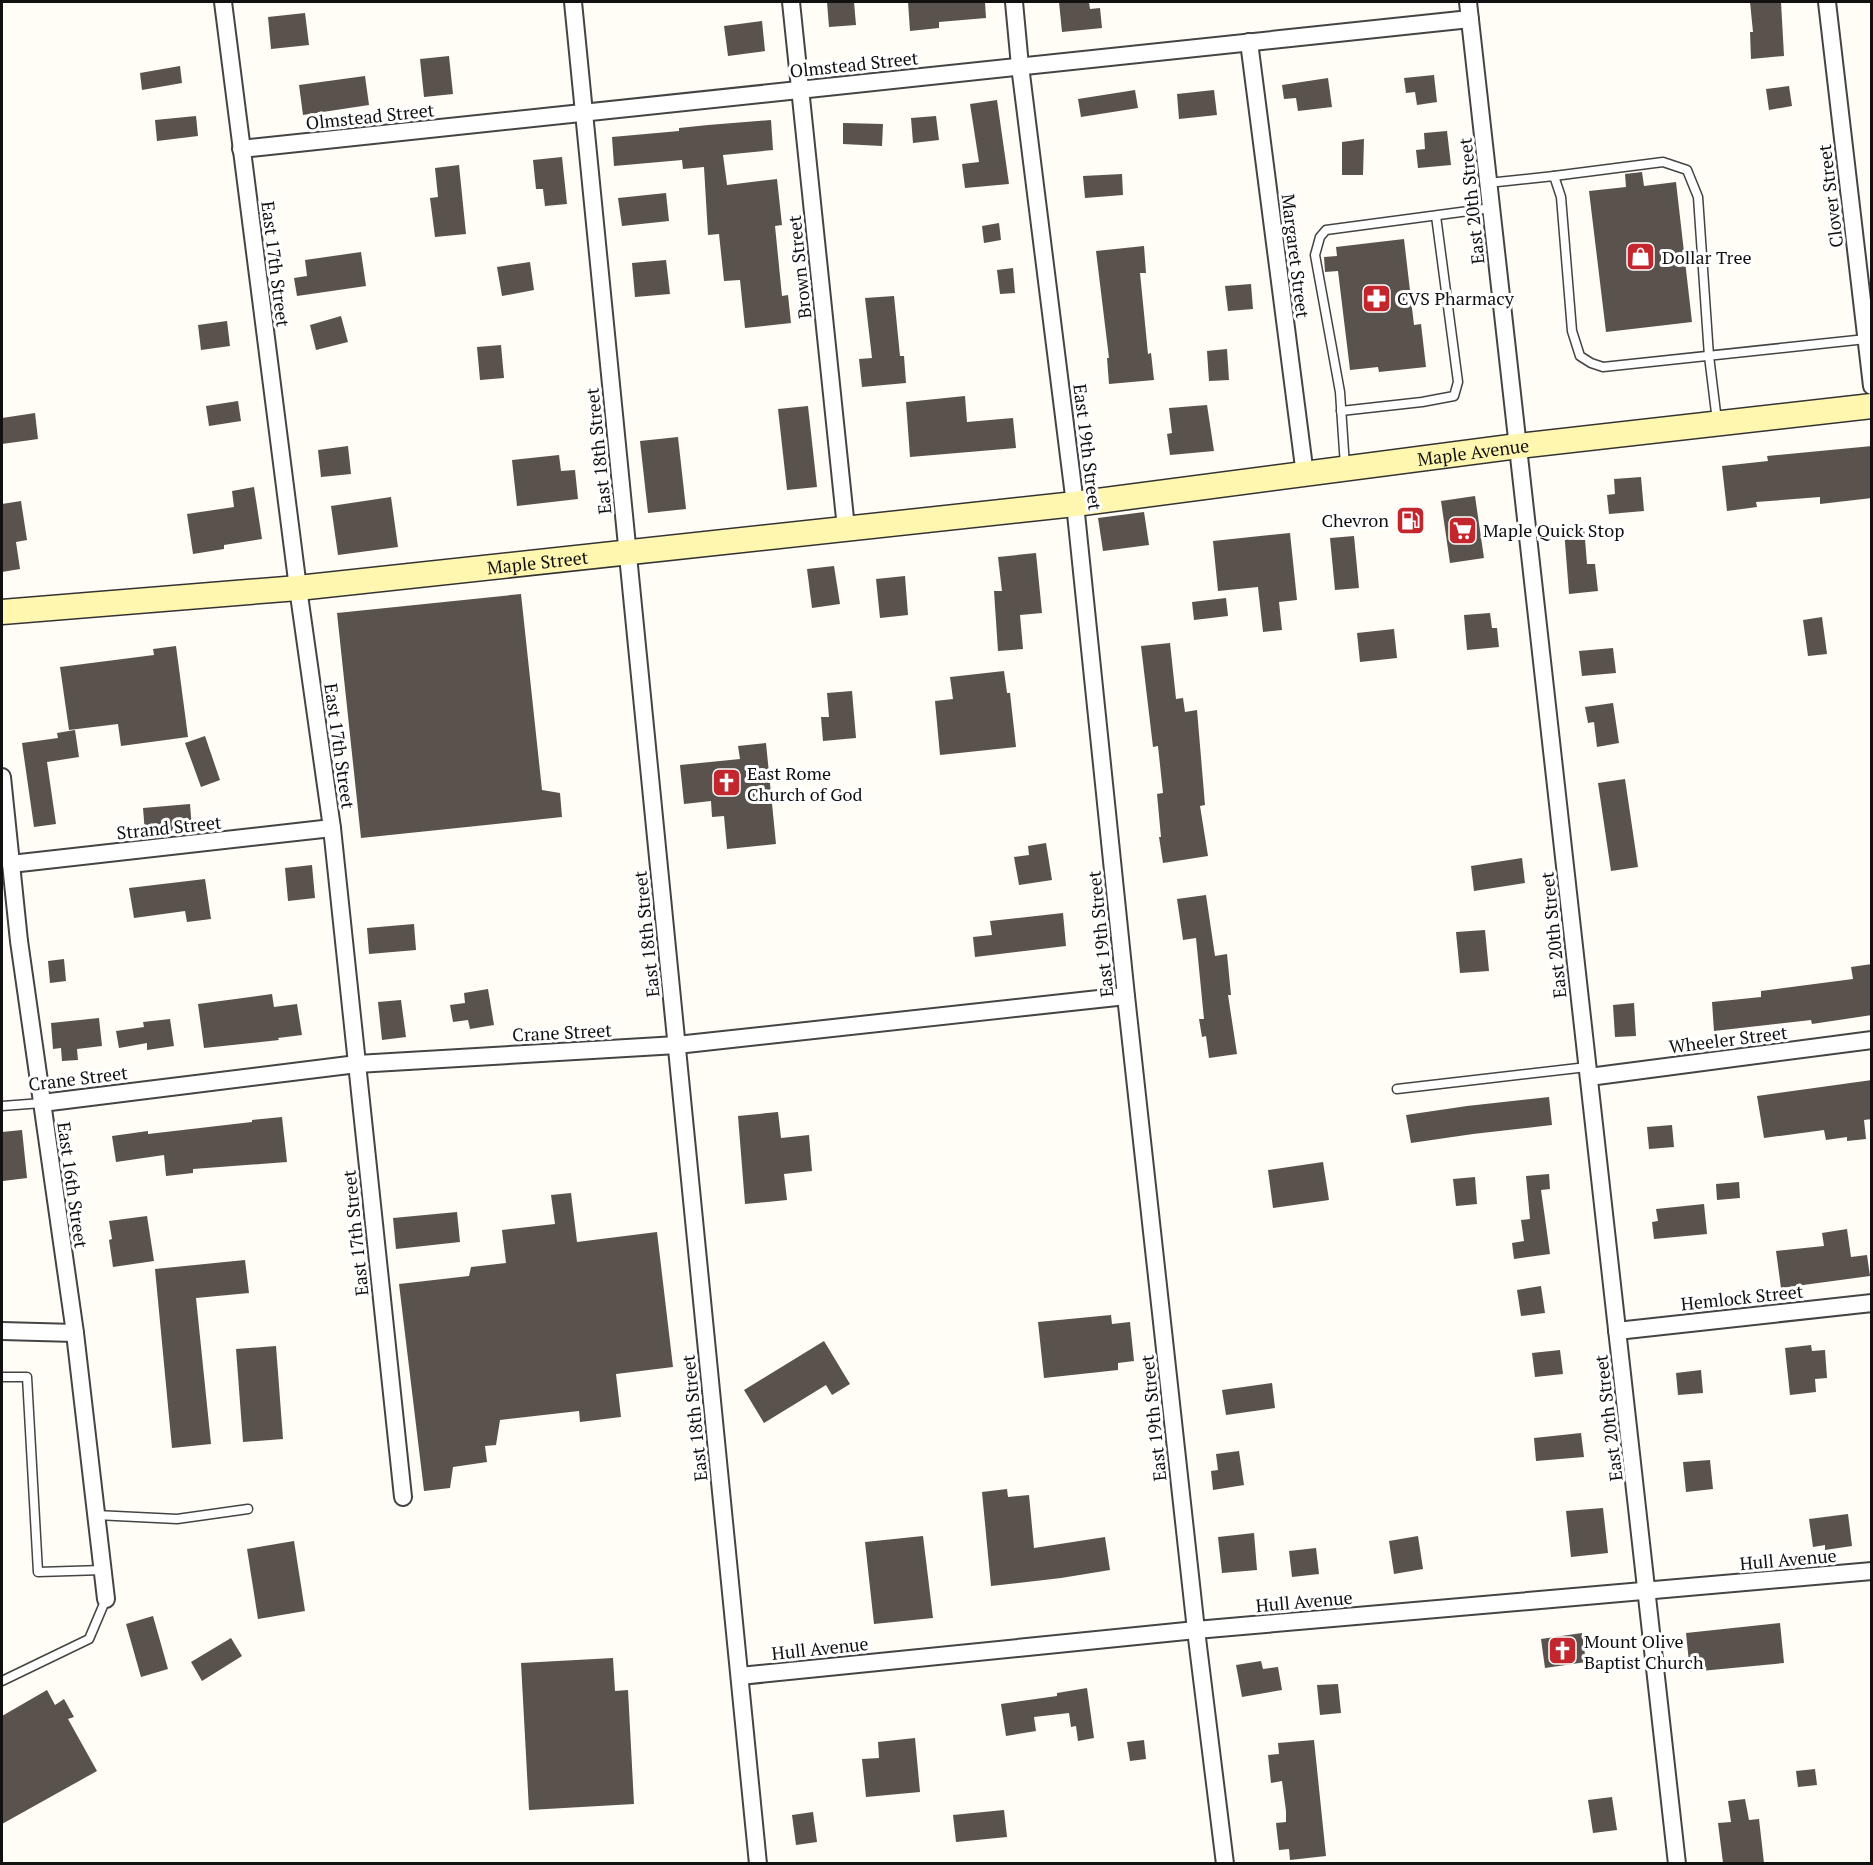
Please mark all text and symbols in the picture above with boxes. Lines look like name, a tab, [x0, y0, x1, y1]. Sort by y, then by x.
street label: Olmstead Street	[788, 45, 920, 83]
street label: Olmstead Street	[304, 97, 436, 135]
street label: East 20th Street	[1452, 136, 1490, 266]
street label: Clover Street	[1812, 143, 1848, 249]
street label: Margaret Street	[1276, 192, 1316, 320]
street label: East 17th Street	[256, 200, 296, 329]
street label: Brown Street	[782, 214, 816, 320]
shop icon: Dollar Tree	[1625, 241, 1657, 273]
place label: Dollar Tree	[1662, 245, 1752, 269]
pharmacy icon: CVS Pharmacy	[1360, 282, 1392, 314]
place label: CVS Pharmacy	[1397, 286, 1515, 310]
street label: East 19th Street	[1068, 382, 1108, 512]
street label: East 18th Street	[579, 386, 617, 516]
street label: Maple Avenue	[1416, 433, 1530, 471]
fuel station icon: Chevron	[1394, 504, 1426, 536]
place label: Chevron	[1321, 508, 1389, 532]
supermarket icon: Maple Quick Stop	[1446, 514, 1478, 546]
place label: Maple Quick Stop	[1483, 518, 1624, 542]
street label: Maple Street	[486, 545, 590, 579]
street label: East 17th Street	[319, 682, 361, 811]
place label: East Rome Church of God	[747, 761, 863, 806]
church icon: East Rome Church of God	[710, 767, 742, 799]
street label: Strand Street	[115, 810, 223, 844]
street label: East 18th Street	[627, 869, 665, 999]
street label: East 19th Street	[1081, 869, 1119, 999]
street label: East 20th Street	[1534, 870, 1572, 1000]
street label: Crane Street	[512, 1017, 613, 1047]
street label: Wheeler Street	[1667, 1020, 1789, 1058]
street label: Crane Street	[27, 1060, 129, 1096]
street label: East 16th Street	[52, 1120, 94, 1250]
street label: East 17th Street	[336, 1169, 374, 1297]
street label: Hemlock Street	[1680, 1279, 1805, 1315]
street label: East 18th Street	[675, 1353, 713, 1483]
street label: East 19th Street	[1134, 1353, 1172, 1483]
street label: East 20th Street	[1588, 1353, 1628, 1483]
street label: Hull Avenue	[1739, 1543, 1837, 1575]
street label: Hull Avenue	[1255, 1585, 1353, 1617]
place label: Mount Olive Baptist Church	[1584, 1629, 1704, 1674]
street label: Hull Avenue	[770, 1631, 870, 1665]
church icon: Mount Olive Baptist Church	[1547, 1635, 1579, 1667]

